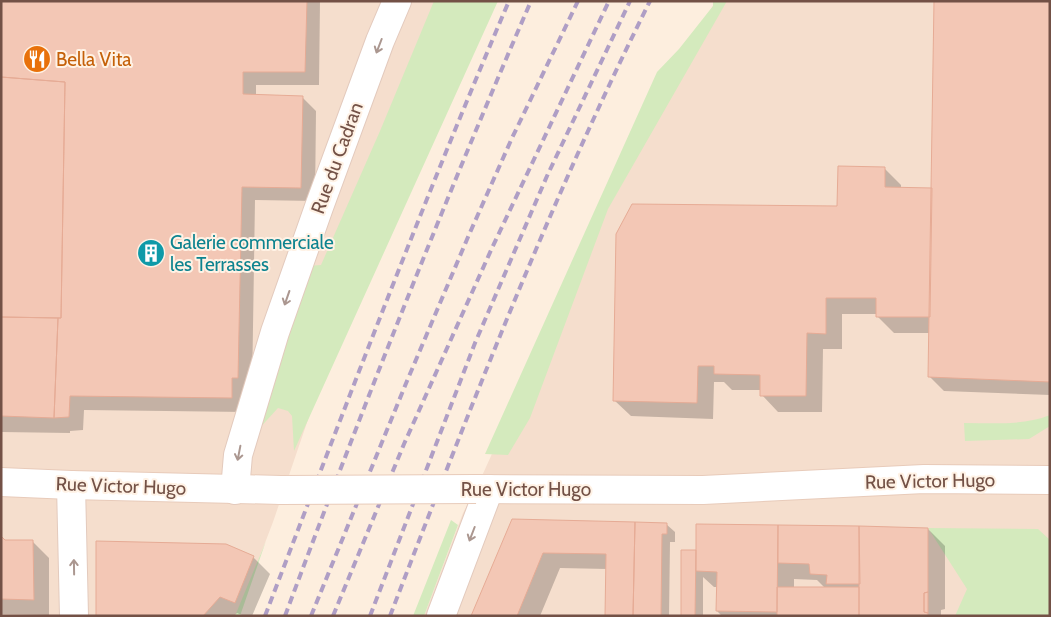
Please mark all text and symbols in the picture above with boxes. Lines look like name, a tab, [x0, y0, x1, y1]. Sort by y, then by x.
one-way arrow	[373, 38, 383, 53]
restaurant icon: Bella Vita	[22, 44, 52, 74]
place label: Bella Vita	[56, 48, 131, 71]
street label: Rue du Cadran	[306, 99, 368, 217]
place label: Galerie commerciale les Terrasses	[170, 231, 334, 276]
building icon: Galerie commerciale les Terrasses	[136, 238, 166, 268]
one-way arrow	[282, 289, 291, 305]
one-way arrow	[234, 444, 243, 460]
street label: Rue Victor Hugo	[865, 468, 995, 494]
street label: Rue Victor Hugo	[55, 472, 187, 500]
street label: Rue Victor Hugo	[461, 478, 591, 501]
one-way arrow	[467, 526, 476, 541]
one-way arrow	[69, 559, 79, 576]

